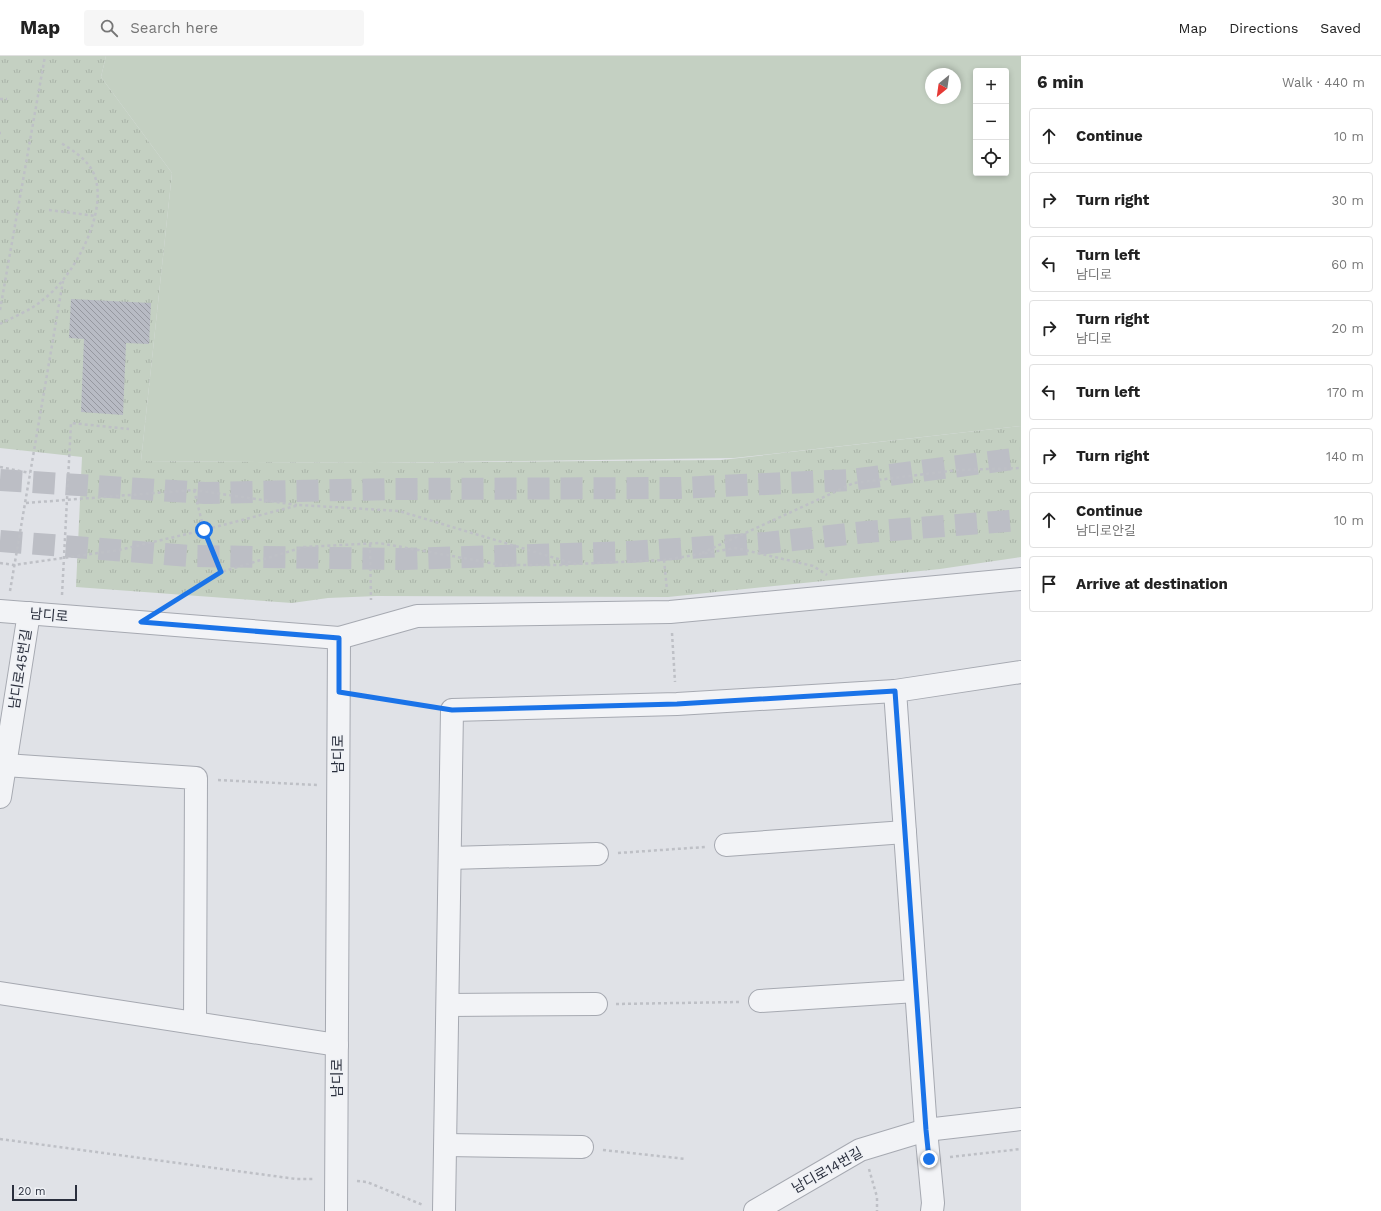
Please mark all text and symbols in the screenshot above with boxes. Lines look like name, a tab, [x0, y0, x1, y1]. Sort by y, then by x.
search box	[84, 10, 364, 46]
text: Map	[20, 16, 60, 39]
icon: search	[98, 17, 120, 39]
text: Search here	[130, 19, 218, 37]
text: Map	[1179, 20, 1207, 36]
text: Directions	[1229, 20, 1298, 36]
text: Saved	[1320, 20, 1361, 36]
north arrow	[925, 68, 961, 104]
map controls	[973, 68, 1009, 176]
button: +	[973, 68, 1009, 104]
text: 6 min	[1037, 72, 1084, 92]
text: Walk · 440 m	[1282, 75, 1365, 90]
button: −	[973, 104, 1009, 140]
icon: ahead	[1038, 125, 1060, 147]
text: Continue	[1076, 127, 1143, 145]
text: 10 m	[1334, 129, 1364, 144]
button: locate	[973, 140, 1009, 176]
icon: right	[1038, 189, 1060, 211]
text: Turn right	[1076, 191, 1149, 209]
text: 30 m	[1332, 193, 1364, 208]
text: Turn left	[1076, 246, 1140, 264]
icon: left	[1038, 253, 1060, 275]
text: 60 m	[1331, 257, 1364, 272]
text: 남디로	[1076, 267, 1112, 282]
text: Turn right	[1076, 310, 1149, 328]
icon: right	[1038, 317, 1060, 339]
text: 20 m	[1332, 321, 1364, 336]
text: 남디로	[1076, 331, 1112, 346]
icon: left	[1038, 381, 1060, 403]
text: Turn left	[1076, 383, 1140, 401]
text: 170 m	[1327, 385, 1364, 400]
icon: right	[1038, 445, 1060, 467]
text: Turn right	[1076, 447, 1149, 465]
text: 140 m	[1326, 449, 1364, 464]
text: Continue	[1076, 502, 1143, 520]
icon: ahead	[1038, 509, 1060, 531]
text: 10 m	[1334, 513, 1364, 528]
route start	[195, 521, 213, 539]
text: 남디로안길	[1076, 523, 1136, 538]
icon: arrive	[1038, 573, 1060, 595]
text: Arrive at destination	[1076, 575, 1228, 593]
street label: 남디로	[29, 605, 69, 625]
street label: 남디로45번길	[6, 628, 34, 710]
street label: 남디로	[330, 735, 346, 773]
street label: 남디로	[329, 1059, 345, 1097]
street label: 남디로14번길	[789, 1144, 865, 1196]
route end	[920, 1150, 938, 1168]
scale bar	[12, 1183, 77, 1202]
text: 20 m	[18, 1185, 46, 1198]

